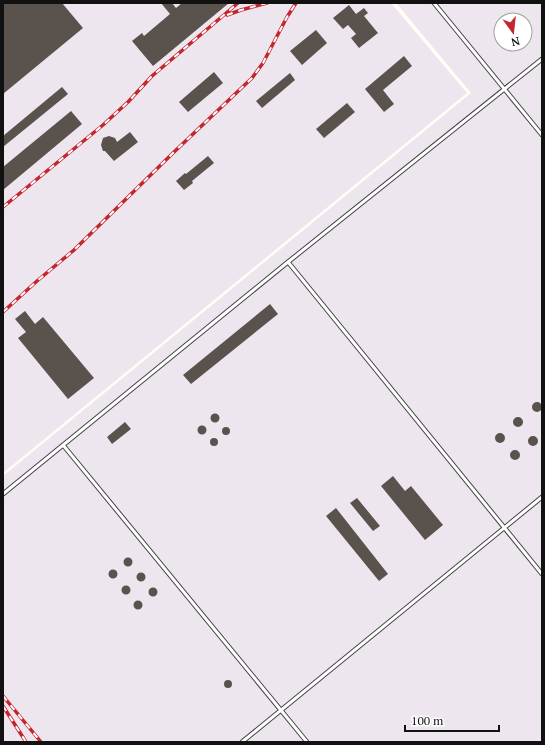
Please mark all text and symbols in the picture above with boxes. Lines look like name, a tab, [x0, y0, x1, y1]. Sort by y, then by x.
north arrow	[493, 12, 533, 52]
text: N	[509, 34, 521, 50]
scale bar	[405, 707, 499, 733]
text: 100 m	[411, 713, 444, 728]

